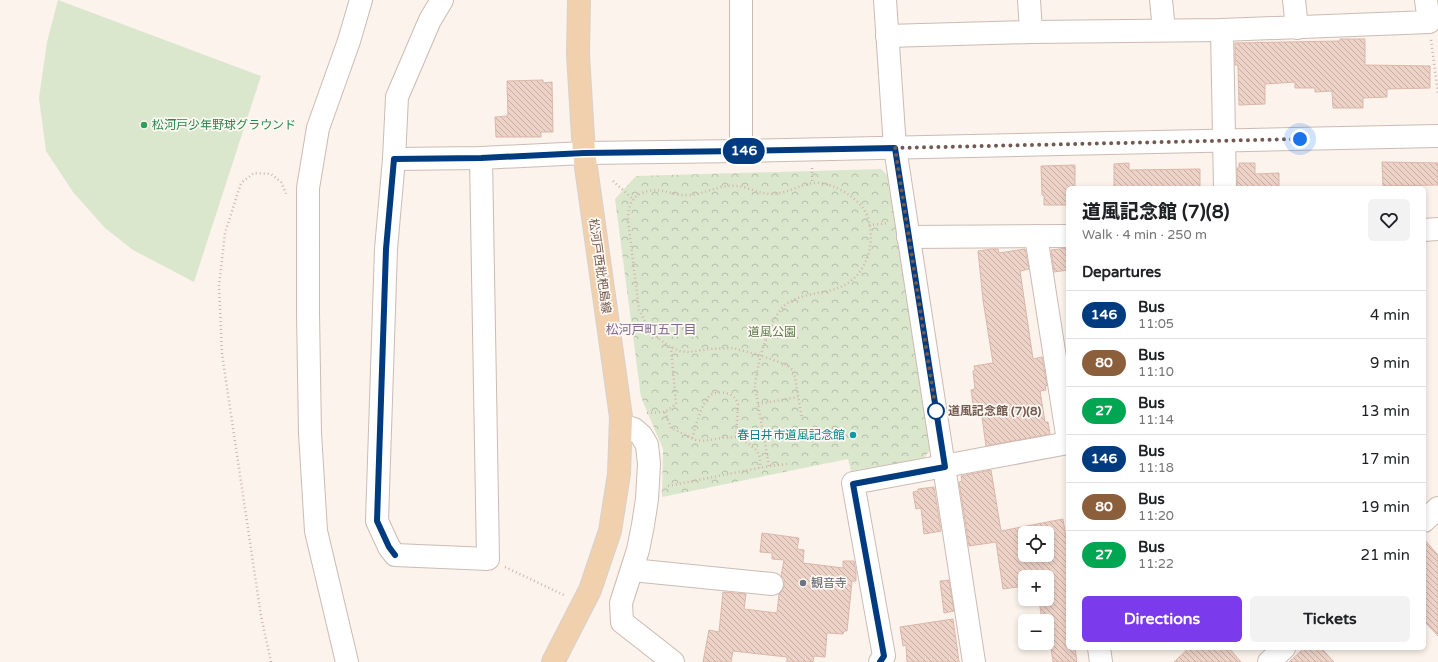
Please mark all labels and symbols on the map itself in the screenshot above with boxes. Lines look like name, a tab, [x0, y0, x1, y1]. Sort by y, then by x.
place label: 松河戸少年野球グラウンド	[152, 118, 296, 132]
marker: 松河戸少年野球グラウンド	[139, 120, 149, 130]
your location	[1290, 129, 1310, 149]
line badge: 146	[721, 138, 767, 164]
street label: 松河戸西枇杷島線	[586, 217, 614, 315]
district label: 松河戸町五丁目	[605, 322, 697, 338]
park label: 道風公園	[748, 325, 796, 339]
marker: 道風記念館 (7)(8)	[927, 402, 945, 420]
place label: 道風記念館 (7)(8)	[948, 404, 1041, 418]
place label: 春日井市道風記念館	[737, 428, 845, 442]
marker: 春日井市道風記念館	[848, 430, 858, 440]
place label: 観音寺	[811, 576, 847, 590]
marker: 観音寺	[798, 578, 808, 588]

